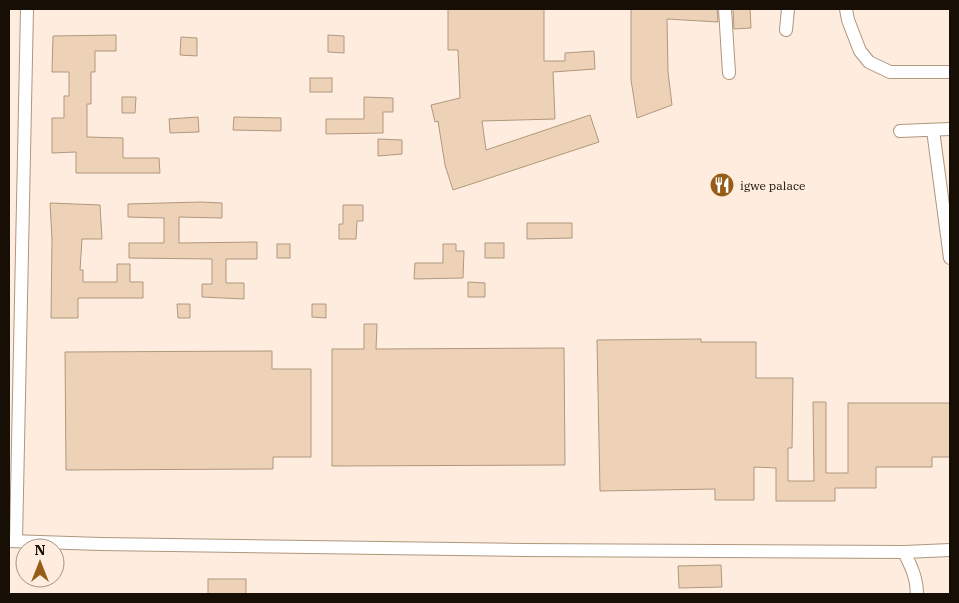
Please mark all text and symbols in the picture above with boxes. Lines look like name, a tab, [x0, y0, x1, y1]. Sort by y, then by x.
restaurant icon: igwe palace	[709, 172, 735, 198]
place label: igwe palace	[740, 178, 806, 193]
north arrow	[15, 538, 65, 588]
text: N	[34, 541, 46, 559]

